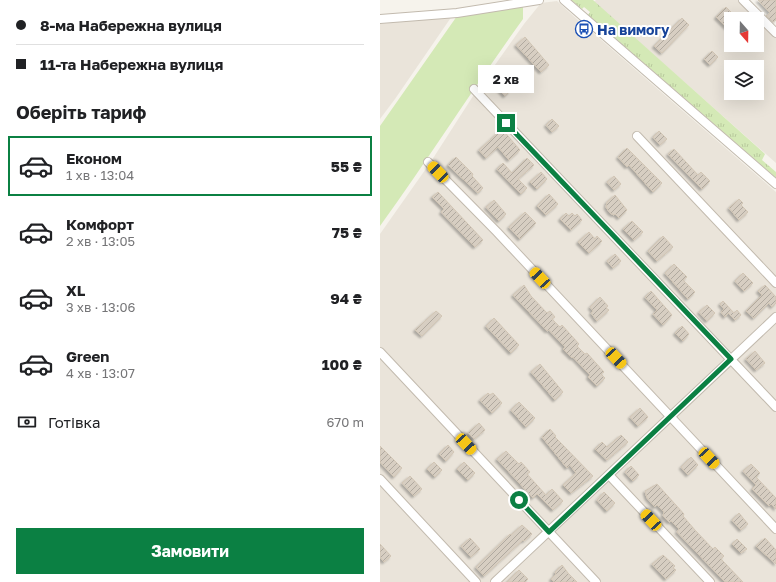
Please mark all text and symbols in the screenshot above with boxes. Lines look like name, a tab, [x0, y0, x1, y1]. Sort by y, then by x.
north arrow	[724, 12, 764, 52]
map controls	[724, 12, 764, 100]
text: 8-ма Набережна вулиця	[40, 16, 222, 34]
bus stop icon: На вимогу	[574, 19, 594, 39]
place label: На вимогу	[597, 21, 670, 38]
text: 11-та Набережна вулиця	[40, 55, 223, 73]
button: layers	[724, 60, 764, 100]
callout: 2 хв	[478, 65, 534, 93]
text: 2 хв	[493, 71, 519, 87]
text: Оберіть тариф	[16, 101, 146, 123]
route end	[497, 114, 515, 132]
icon: car	[18, 148, 54, 184]
text: Економ	[66, 149, 122, 167]
text: 55 ₴	[331, 157, 362, 175]
car	[425, 159, 451, 185]
text: 1 хв · 13:04	[66, 167, 134, 183]
icon: car	[18, 214, 54, 250]
text: Комфорт	[66, 215, 134, 233]
text: 75 ₴	[332, 223, 362, 241]
text: 2 хв · 13:05	[66, 233, 135, 249]
car	[527, 265, 553, 291]
icon: car	[18, 280, 54, 316]
text: XL	[66, 281, 85, 299]
text: 94 ₴	[330, 289, 362, 307]
text: 3 хв · 13:06	[66, 299, 136, 315]
car	[603, 345, 629, 371]
icon: car	[18, 346, 54, 382]
text: Green	[66, 347, 109, 365]
text: 100 ₴	[322, 355, 362, 373]
text: 4 хв · 13:07	[66, 365, 135, 381]
icon: cash	[16, 411, 38, 433]
text: Готівка	[48, 413, 100, 431]
text: 670 m	[326, 414, 364, 430]
car	[453, 431, 479, 457]
car	[696, 445, 722, 471]
route start	[510, 491, 528, 509]
car	[638, 507, 664, 533]
button: Замовити	[16, 528, 364, 574]

